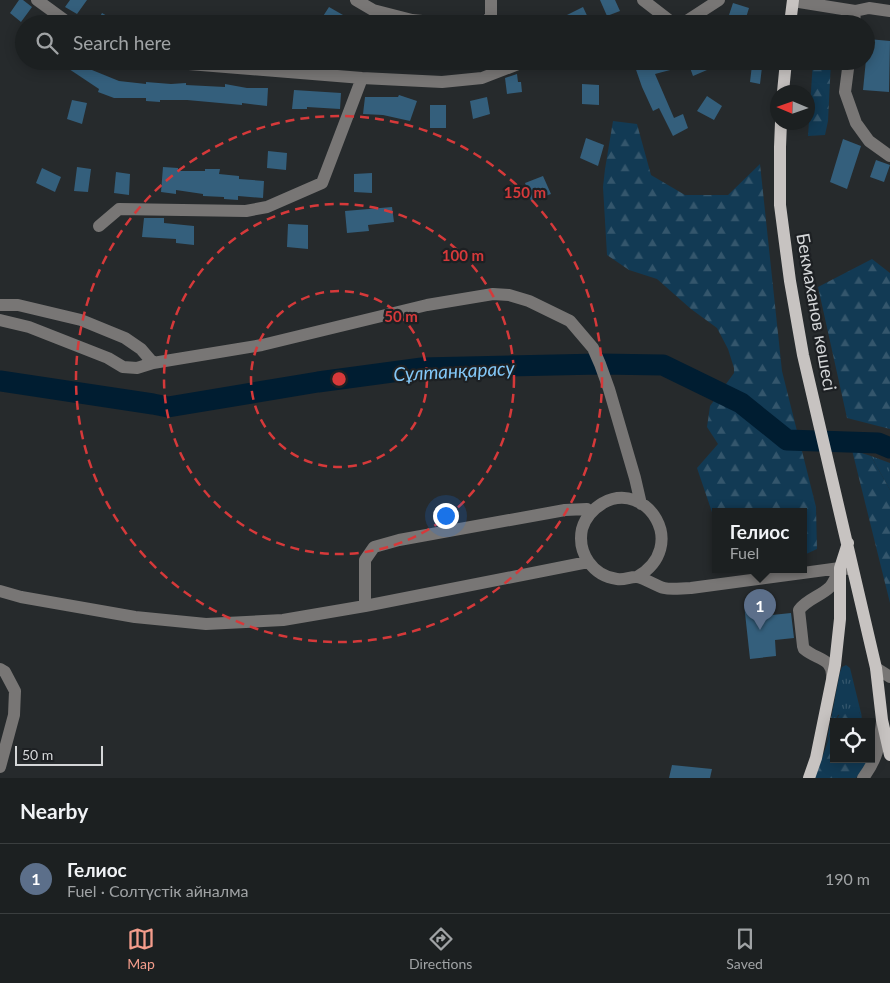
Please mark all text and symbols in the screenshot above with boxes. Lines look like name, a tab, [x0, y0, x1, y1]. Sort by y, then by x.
search box	[15, 15, 875, 70]
icon: search	[33, 29, 61, 57]
text: Search here	[73, 31, 171, 54]
north arrow	[770, 85, 815, 130]
text: 150 m	[504, 183, 546, 201]
street label: Бекмаханов көшесі	[792, 231, 842, 392]
text: 100 m	[442, 246, 484, 264]
text: 50 m	[384, 307, 418, 325]
water label: Сұлтанқарасу	[393, 356, 516, 385]
centre of rings	[330, 370, 348, 388]
your location	[433, 503, 459, 529]
popup	[712, 508, 807, 573]
text: Гелиос	[730, 520, 789, 543]
text: Fuel	[730, 543, 759, 562]
pin: 1	[744, 589, 776, 630]
map controls	[830, 718, 875, 763]
button: locate	[830, 718, 875, 763]
scale bar	[15, 743, 102, 766]
text: 50 m	[22, 746, 53, 763]
text: Nearby	[20, 798, 88, 823]
text: Гелиос	[67, 858, 127, 881]
text: 1	[31, 869, 41, 888]
text: 190 m	[825, 869, 870, 888]
text: Fuel · Солтүстік айналма	[67, 881, 248, 900]
tab: Map	[127, 925, 155, 972]
tab: Directions	[409, 925, 472, 972]
tab: Saved	[726, 925, 763, 972]

